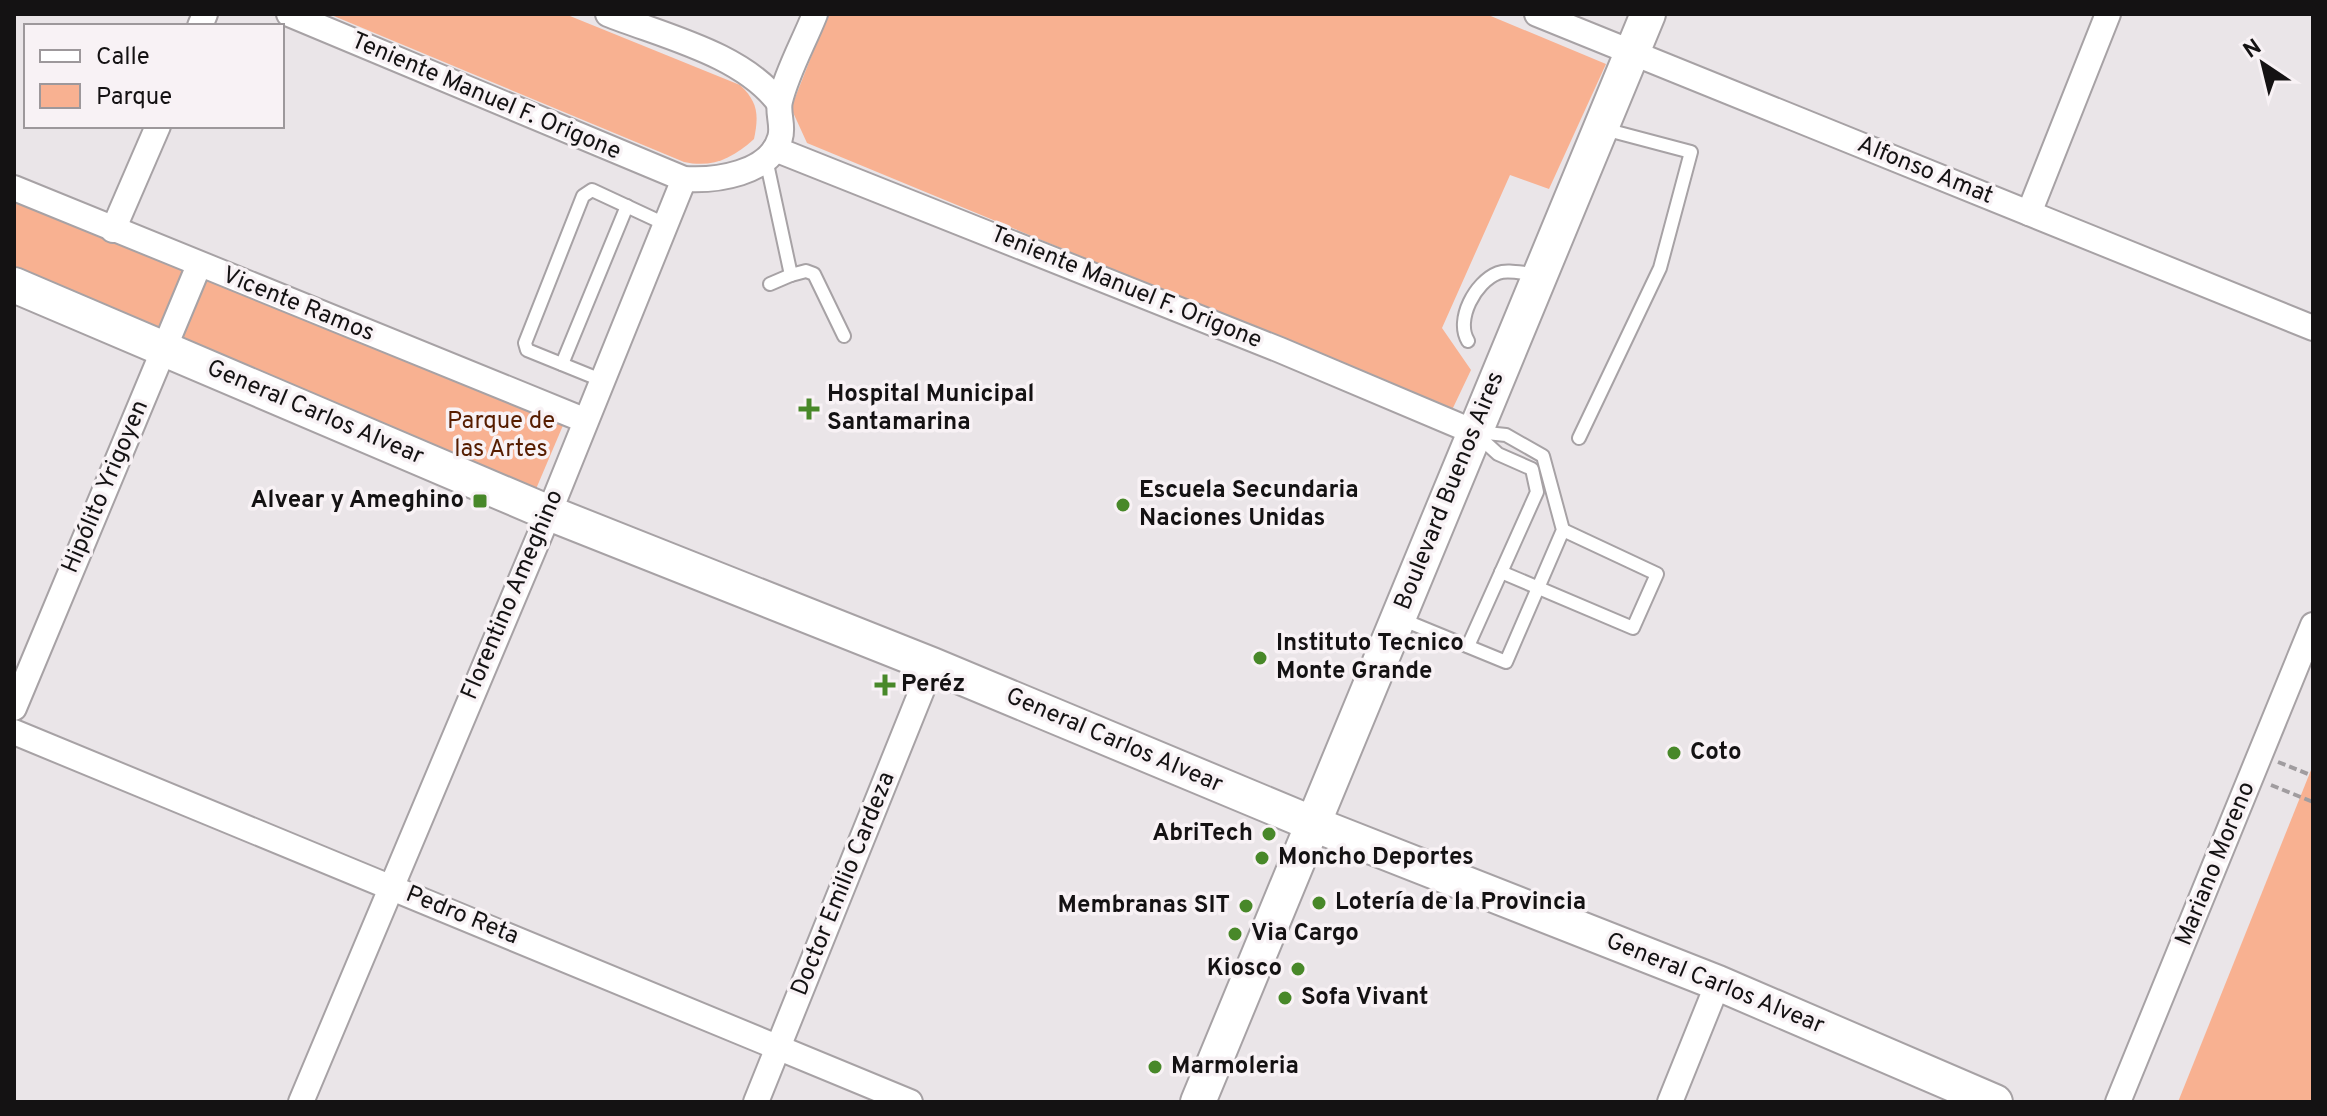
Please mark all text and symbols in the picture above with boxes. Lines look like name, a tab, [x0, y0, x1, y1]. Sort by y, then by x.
legend	[24, 24, 284, 128]
north arrow	[2223, 24, 2303, 104]
street label: Teniente Manuel F. Origone	[347, 26, 625, 168]
text: N	[2239, 34, 2267, 65]
text: Calle	[96, 43, 150, 73]
text: Parque	[96, 83, 172, 113]
street label: Alfonso Amat	[1853, 130, 1997, 212]
street label: Teniente Manuel F. Origone	[986, 220, 1266, 356]
street label: Vicente Ramos	[218, 261, 378, 349]
street label: General Carlos Alvear	[202, 354, 428, 472]
street label: Boulevard Buenos Aires	[1388, 367, 1512, 615]
place label: Hospital Municipal Santamarina	[827, 380, 1035, 438]
street label: Hipólito Yrigoyen	[56, 396, 156, 578]
marker: Hospital Municipal Santamarina	[798, 398, 820, 420]
park label: Parque de las Artes	[447, 407, 555, 465]
place label: Escuela Secundaria Naciones Unidas	[1139, 476, 1359, 534]
street label: Florentino Ameghino	[455, 485, 571, 705]
place label: Alvear y Ameghino	[250, 486, 464, 516]
marker: Alvear y Ameghino	[471, 492, 489, 510]
marker: Escuela Secundaria Naciones Unidas	[1114, 496, 1132, 514]
place label: Instituto Tecnico Monte Grande	[1276, 629, 1464, 687]
marker: Instituto Tecnico Monte Grande	[1251, 649, 1269, 667]
place label: Peréz	[901, 670, 965, 700]
marker: Peréz	[876, 676, 894, 694]
street label: General Carlos Alvear	[1001, 682, 1227, 800]
place label: Coto	[1690, 738, 1742, 768]
marker: Coto	[1665, 744, 1683, 762]
street label: Doctor Emilio Cardeza	[785, 768, 903, 1000]
street label: Mariano Moreno	[2169, 778, 2263, 950]
place label: AbriTech	[1152, 819, 1253, 849]
marker: AbriTech	[1260, 825, 1278, 843]
place label: Moncho Deportes	[1278, 843, 1474, 873]
marker: Moncho Deportes	[1253, 849, 1271, 867]
street label: Pedro Reta	[401, 880, 523, 952]
place label: Lotería de la Provincia	[1335, 888, 1586, 918]
place label: Membranas SIT	[1058, 891, 1230, 921]
marker: Lotería de la Provincia	[1310, 894, 1328, 912]
marker: Membranas SIT	[1237, 897, 1255, 915]
place label: Via Cargo	[1251, 919, 1359, 949]
marker: Via Cargo	[1226, 925, 1244, 943]
street label: General Carlos Alvear	[1601, 926, 1829, 1042]
place label: Kiosco	[1207, 954, 1282, 984]
marker: Kiosco	[1289, 960, 1307, 978]
place label: Sofa Vivant	[1301, 983, 1428, 1013]
marker: Sofa Vivant	[1276, 989, 1294, 1007]
place label: Marmoleria	[1171, 1052, 1299, 1082]
marker: Marmoleria	[1146, 1058, 1164, 1076]

